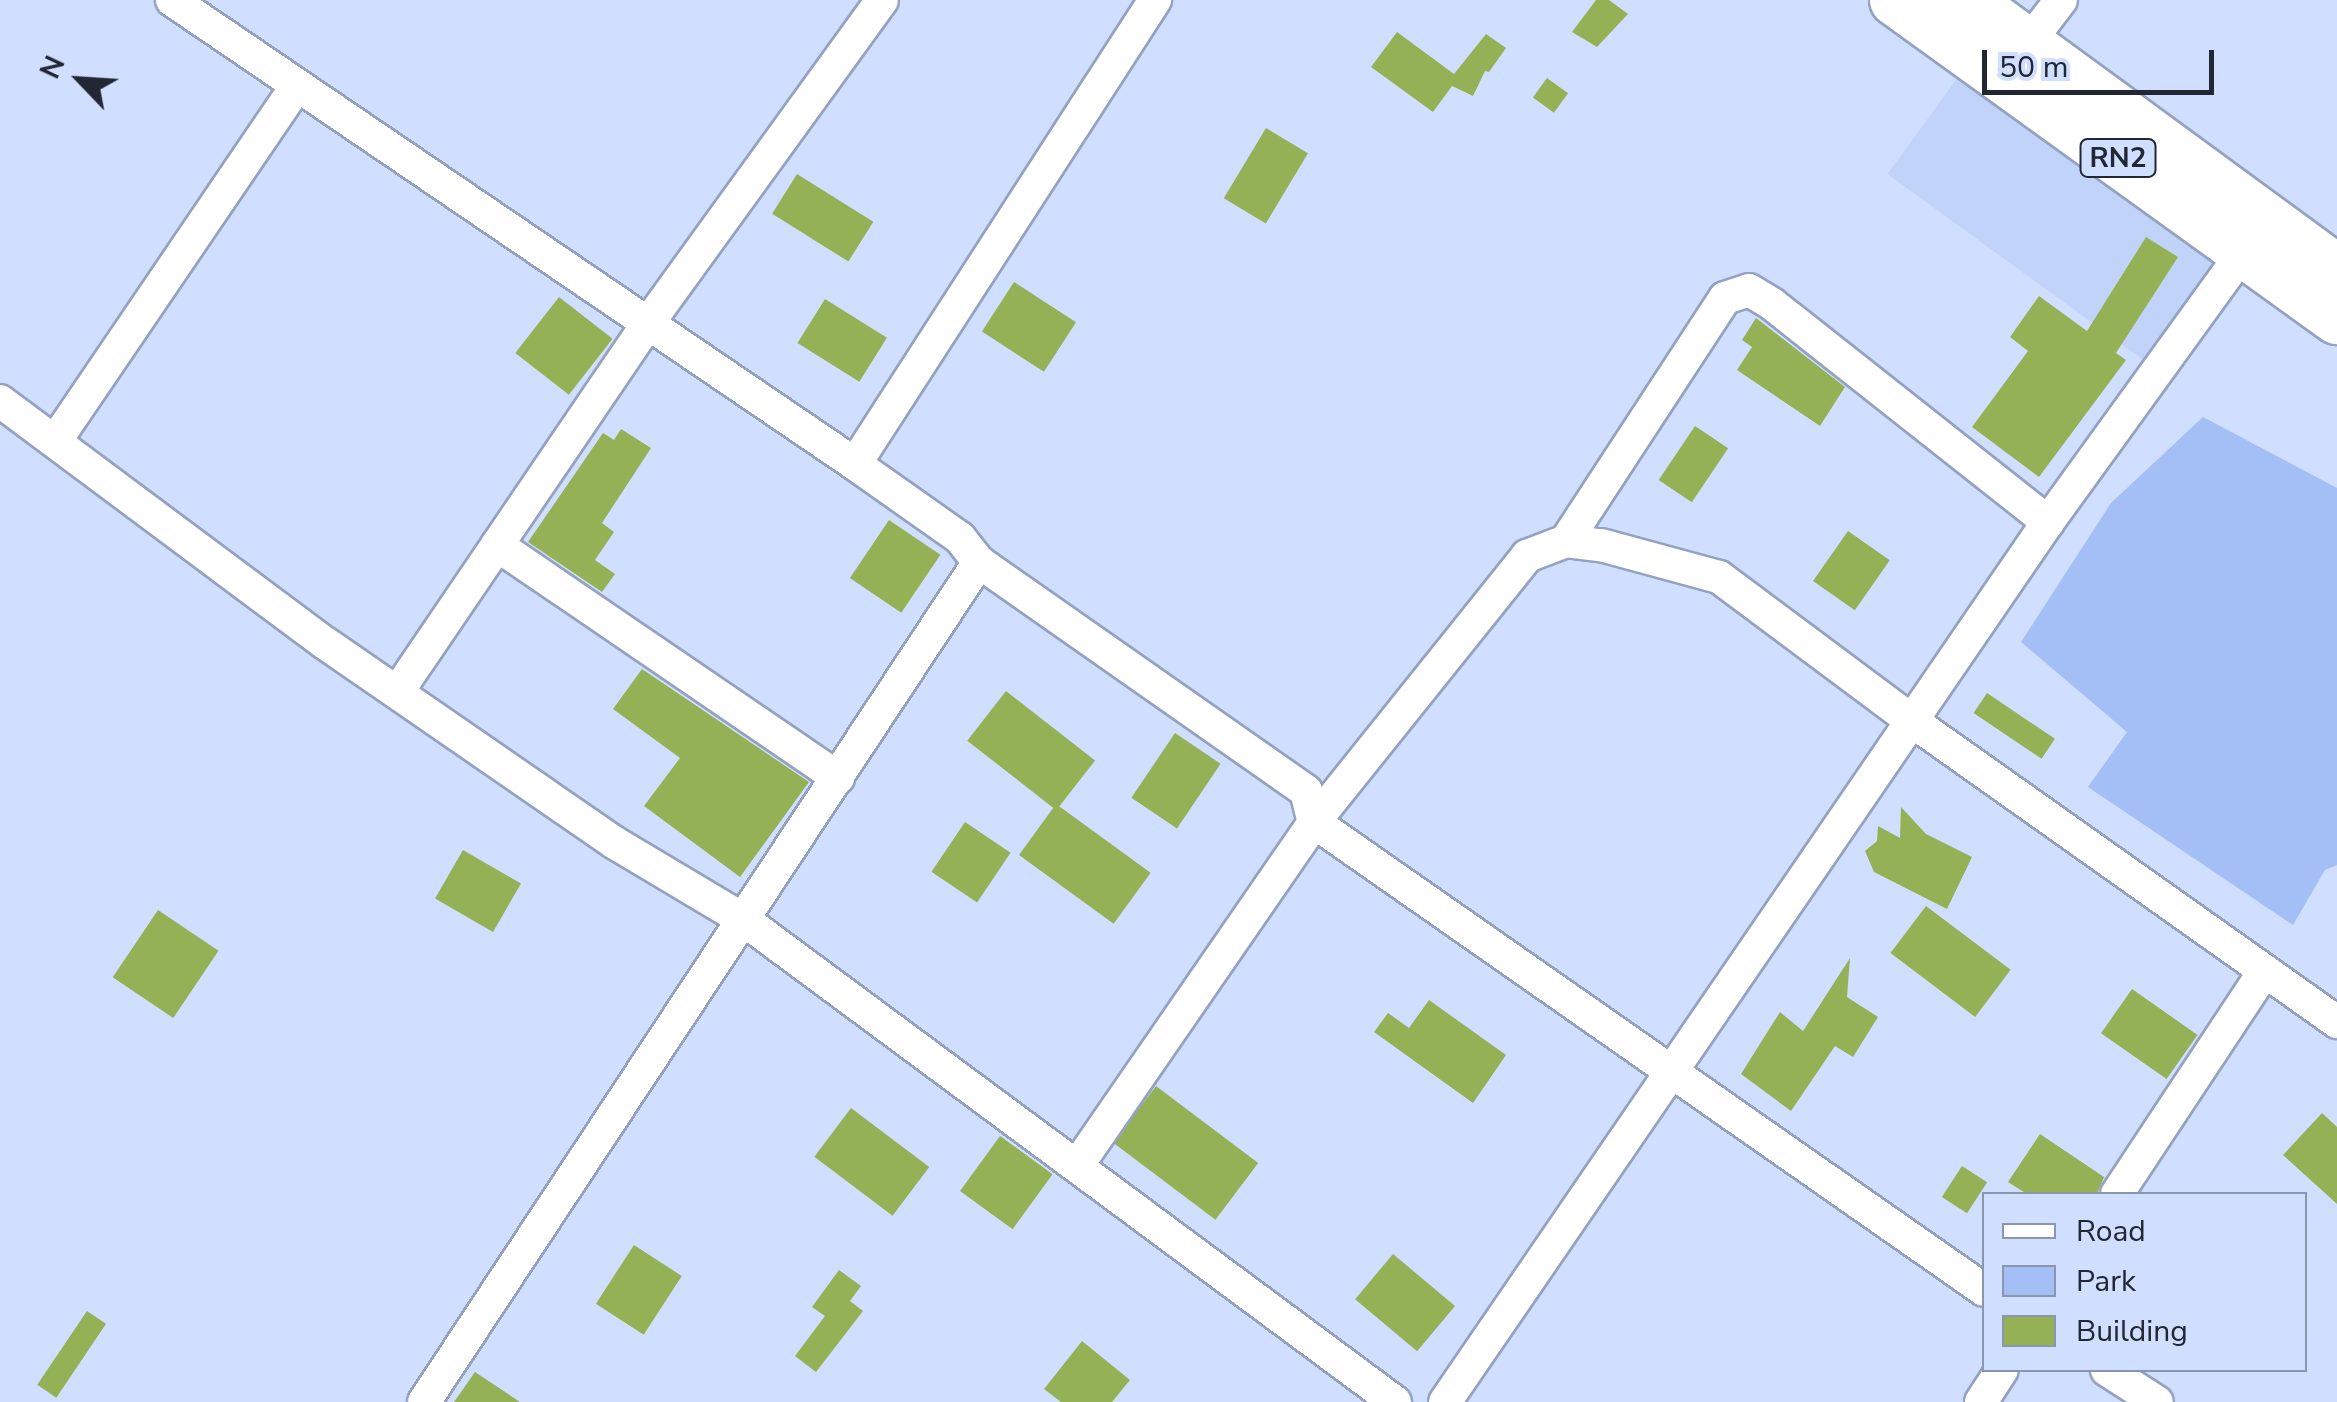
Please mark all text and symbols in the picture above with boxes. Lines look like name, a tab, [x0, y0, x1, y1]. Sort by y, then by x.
north arrow	[30, 30, 130, 130]
scale bar	[1987, 30, 2220, 92]
text: 50 m	[1999, 47, 2068, 88]
text: N	[31, 50, 74, 85]
road number: RN2	[2078, 135, 2158, 181]
legend	[1982, 1192, 2307, 1372]
text: Road	[2076, 1211, 2146, 1252]
text: Park	[2076, 1261, 2136, 1302]
text: Building	[2076, 1311, 2188, 1352]

